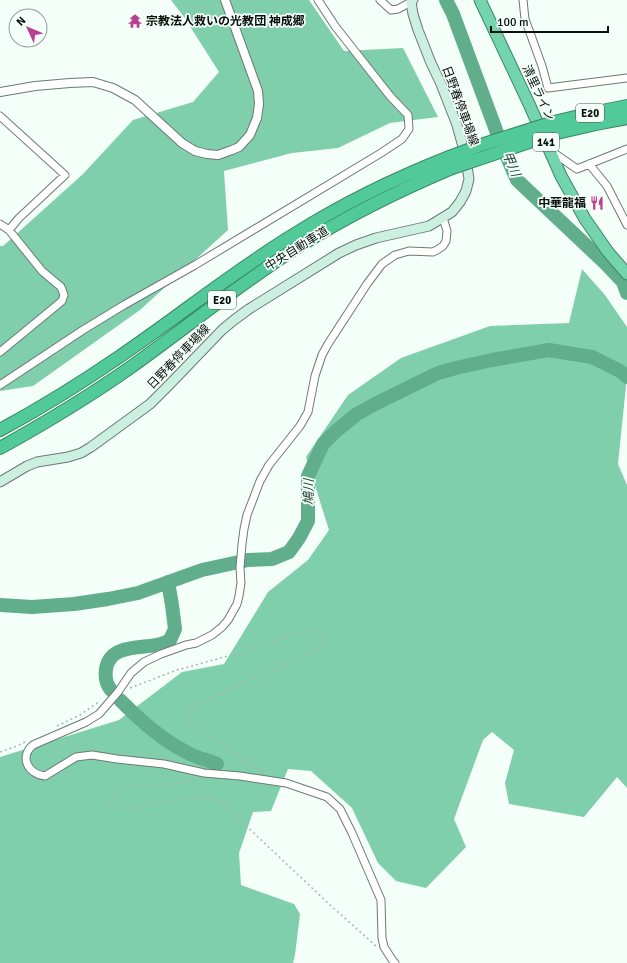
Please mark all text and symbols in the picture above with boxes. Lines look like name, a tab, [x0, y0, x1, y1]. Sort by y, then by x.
north arrow	[8, 8, 48, 48]
scale bar	[491, 8, 608, 34]
temple icon: 宗教法人救いの光教団 神成郷	[127, 13, 143, 29]
text: N	[14, 14, 29, 29]
place label: 宗教法人救いの光教団 神成郷	[146, 14, 305, 29]
text: 100 m	[497, 15, 529, 30]
street label: 清里ライン	[519, 63, 557, 123]
street label: 日野春停車場線	[439, 64, 481, 148]
road number: E20	[576, 104, 604, 122]
road number: 141	[533, 133, 559, 151]
water label: 甲川	[499, 149, 524, 181]
restaurant icon: 中華龍福	[589, 195, 605, 211]
place label: 中華龍福	[538, 196, 586, 211]
street label: 中央自動車道	[262, 224, 332, 274]
road number: E20	[208, 291, 236, 309]
street label: 日野春停車場線	[144, 322, 214, 392]
water label: 鳩川	[301, 477, 317, 505]

